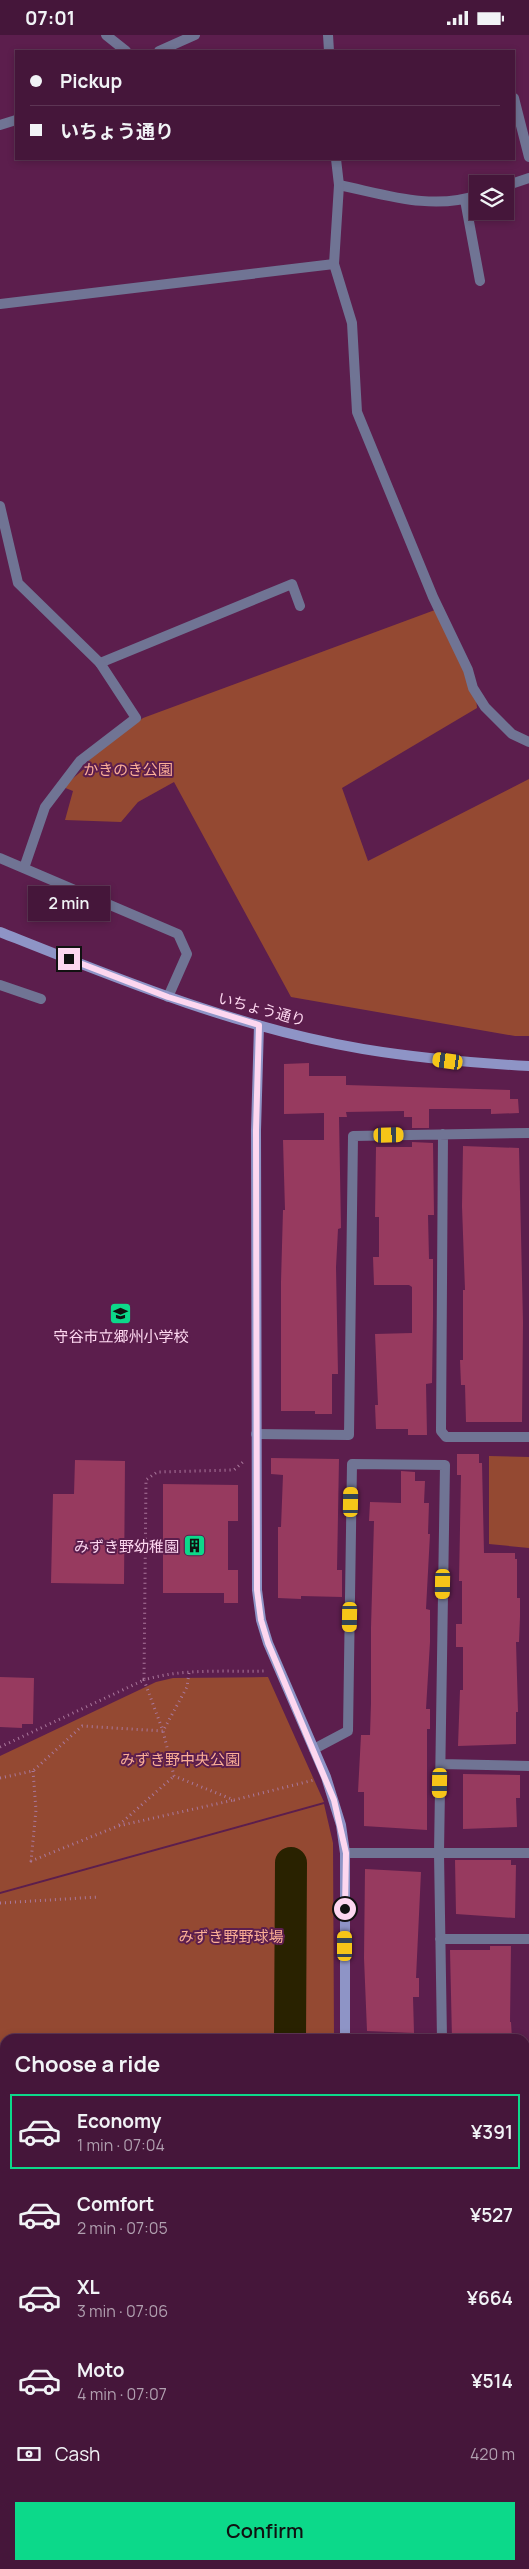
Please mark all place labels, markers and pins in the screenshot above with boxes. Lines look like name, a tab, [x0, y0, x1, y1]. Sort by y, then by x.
school or university icon: 守谷市立郷州小学校	[109, 1301, 133, 1325]
place label: 守谷市立郷州小学校	[53, 1326, 189, 1347]
building icon: みずき野幼稚園	[183, 1534, 207, 1558]
place label: みずき野幼稚園	[74, 1536, 179, 1557]

